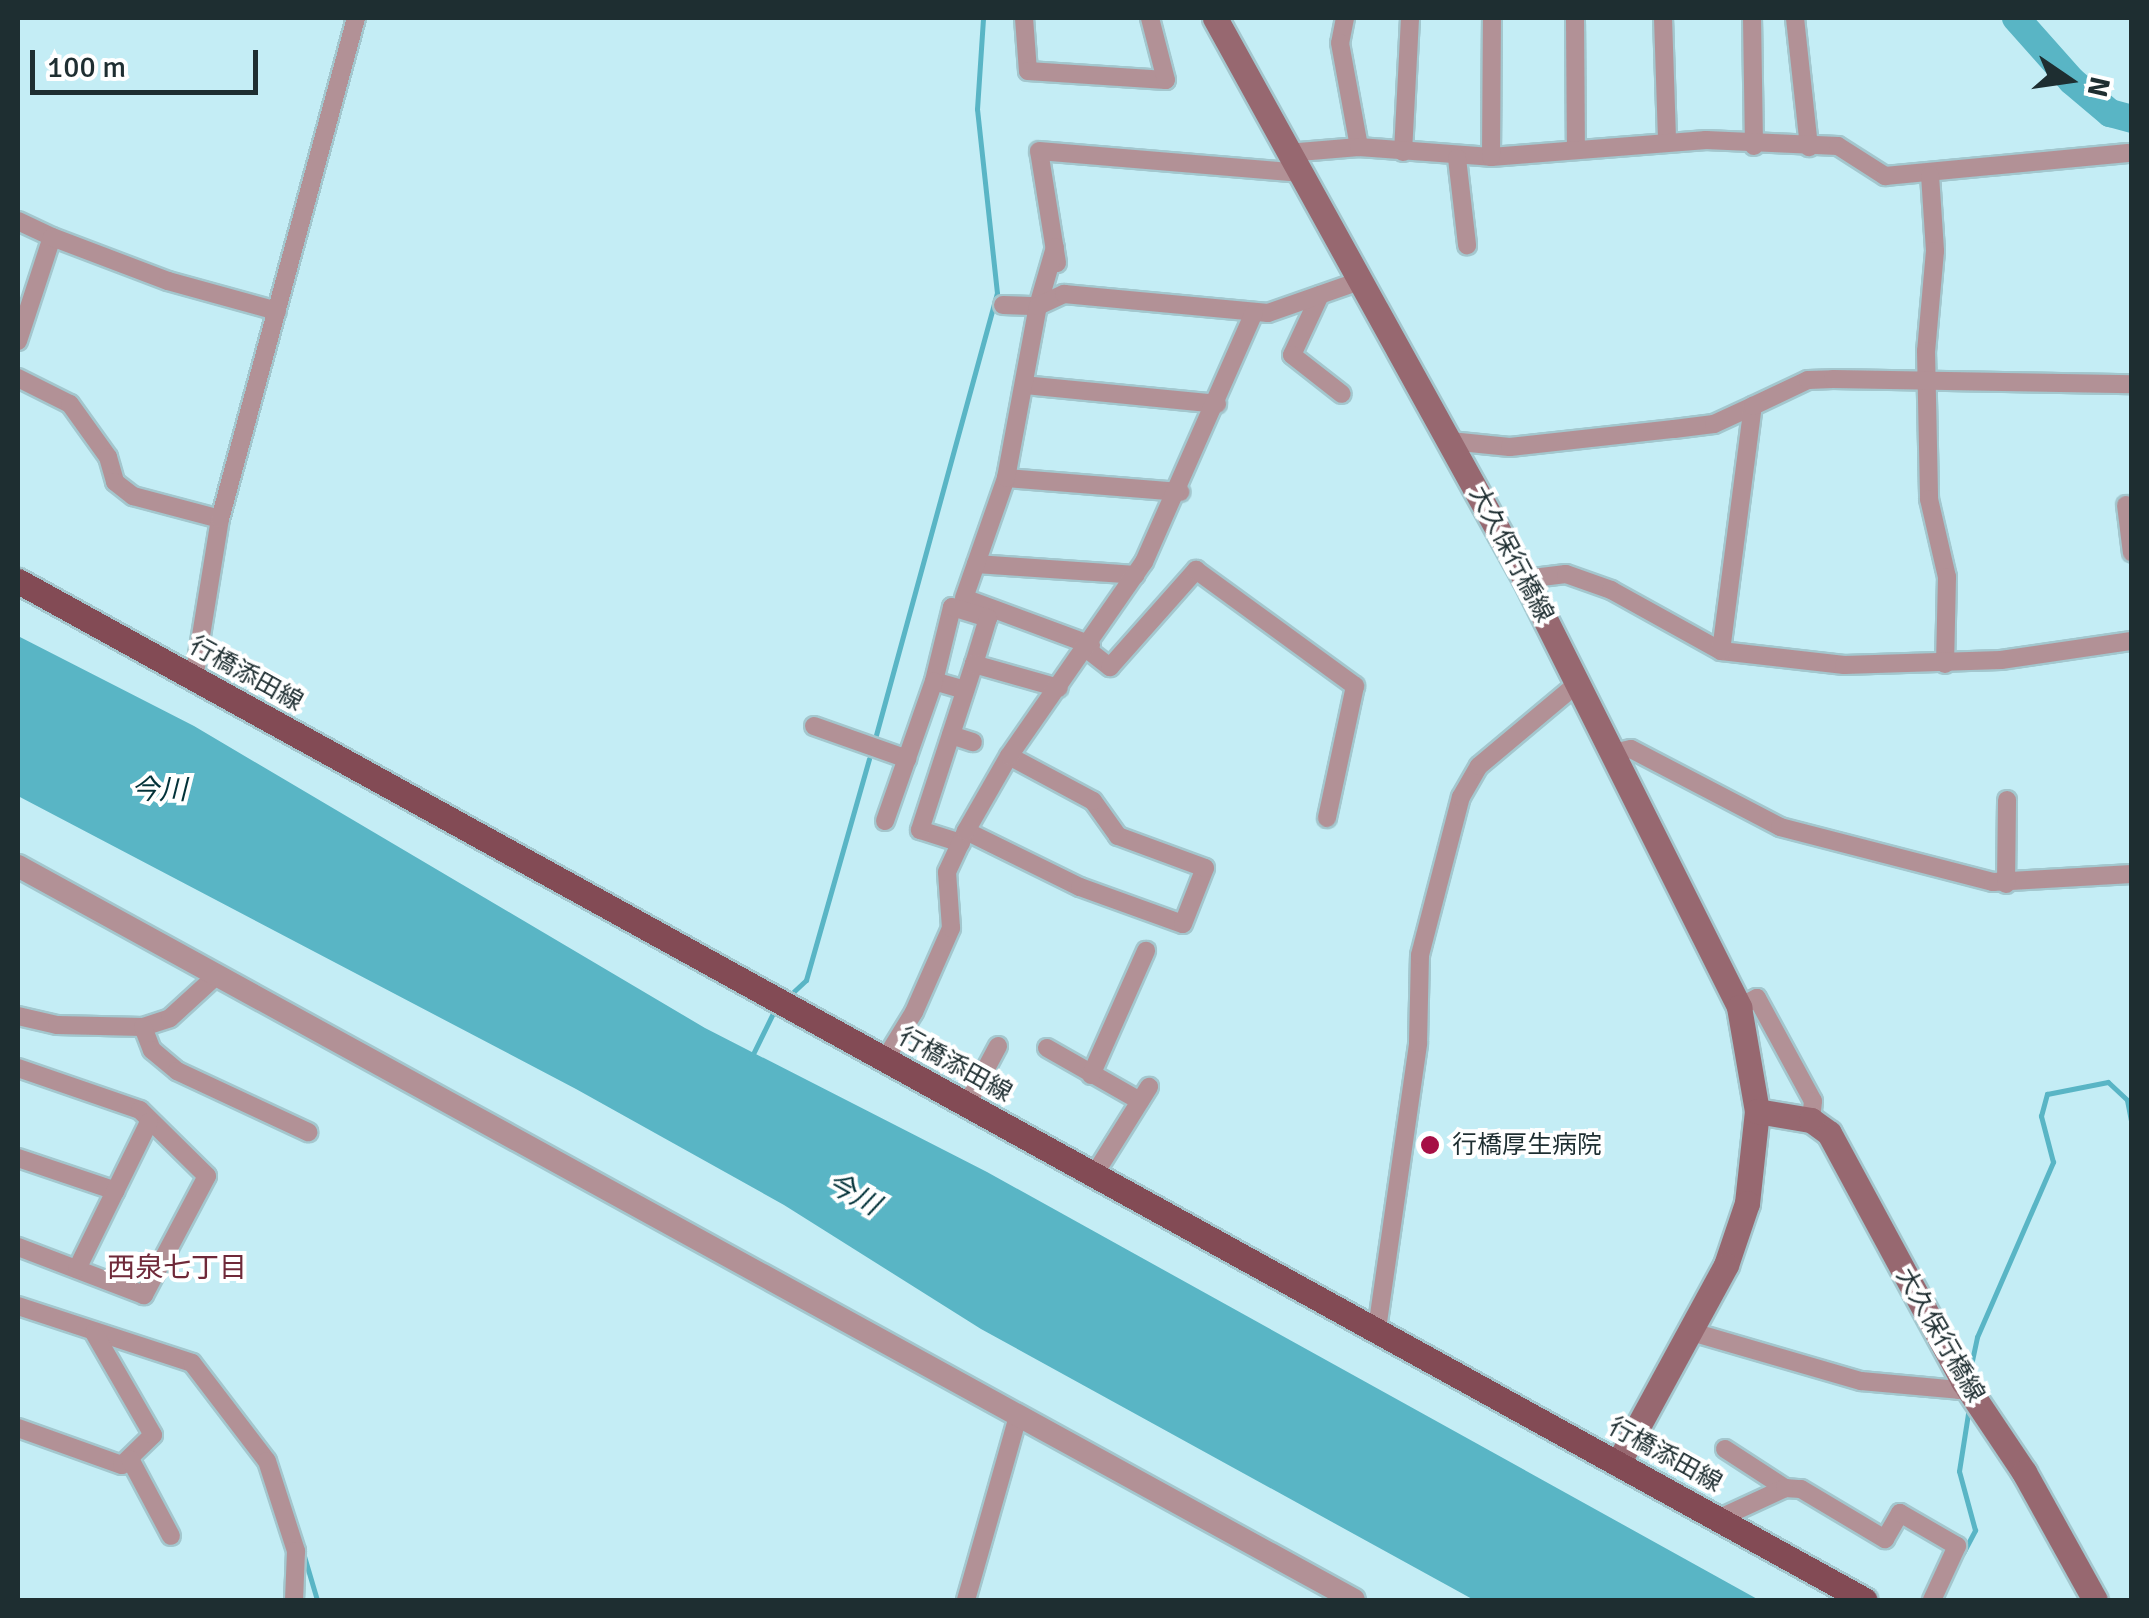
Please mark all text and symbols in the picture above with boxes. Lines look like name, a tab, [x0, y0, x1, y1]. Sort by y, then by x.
scale bar	[35, 30, 262, 92]
north arrow	[2019, 30, 2119, 130]
text: 100 m	[47, 49, 126, 86]
text: N	[2079, 73, 2117, 100]
street label: 大久保行橋線	[1463, 481, 1559, 627]
street label: 行橋添田線	[184, 631, 308, 717]
water label: 今川	[131, 773, 187, 807]
street label: 行橋添田線	[893, 1022, 1017, 1108]
place label: 行橋厚生病院	[1452, 1130, 1602, 1160]
marker: 行橋厚生病院	[1417, 1132, 1443, 1158]
water label: 今川	[820, 1166, 886, 1222]
district label: 西泉七丁目	[107, 1251, 247, 1285]
street label: 大久保行橋線	[1890, 1263, 1990, 1407]
street label: 行橋添田線	[1603, 1412, 1727, 1498]

